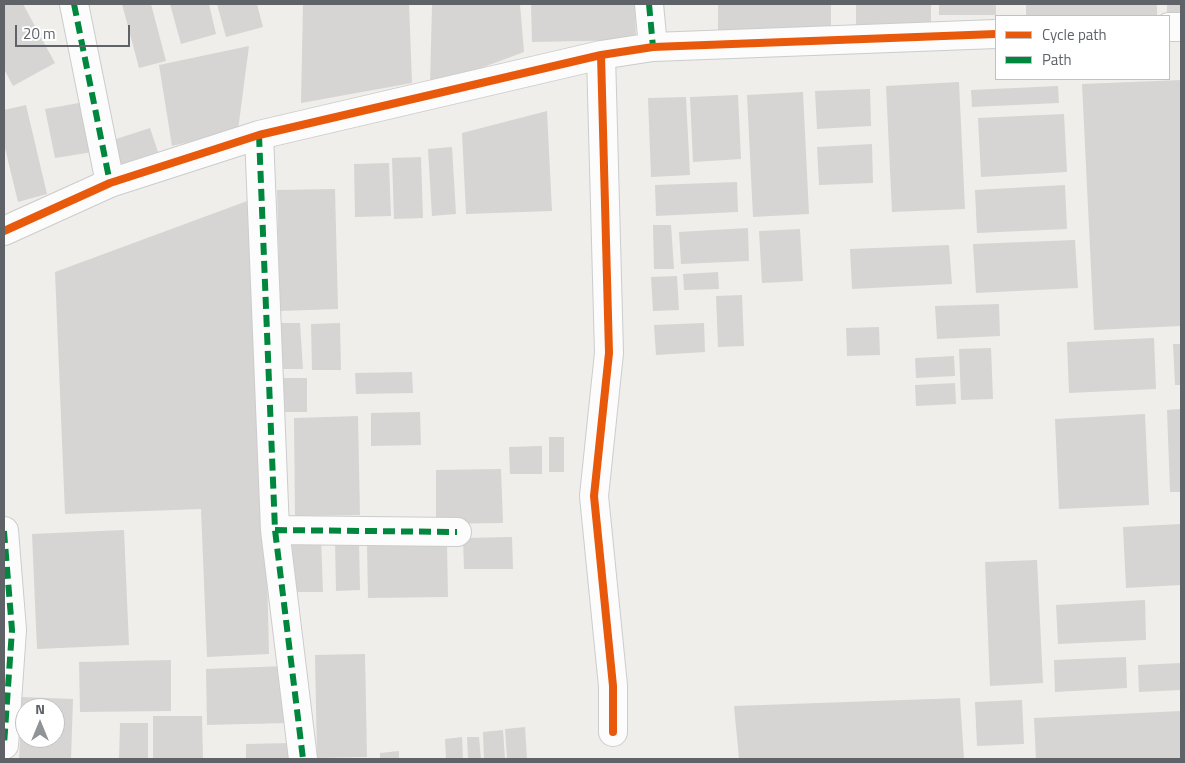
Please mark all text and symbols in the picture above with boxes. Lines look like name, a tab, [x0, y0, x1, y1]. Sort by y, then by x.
scale bar	[18, 15, 132, 47]
legend	[995, 15, 1170, 80]
text: 20 m	[23, 22, 56, 45]
text: Cycle path	[1042, 23, 1107, 46]
text: Path	[1042, 48, 1072, 71]
north arrow	[15, 698, 65, 748]
text: N	[35, 698, 45, 719]

